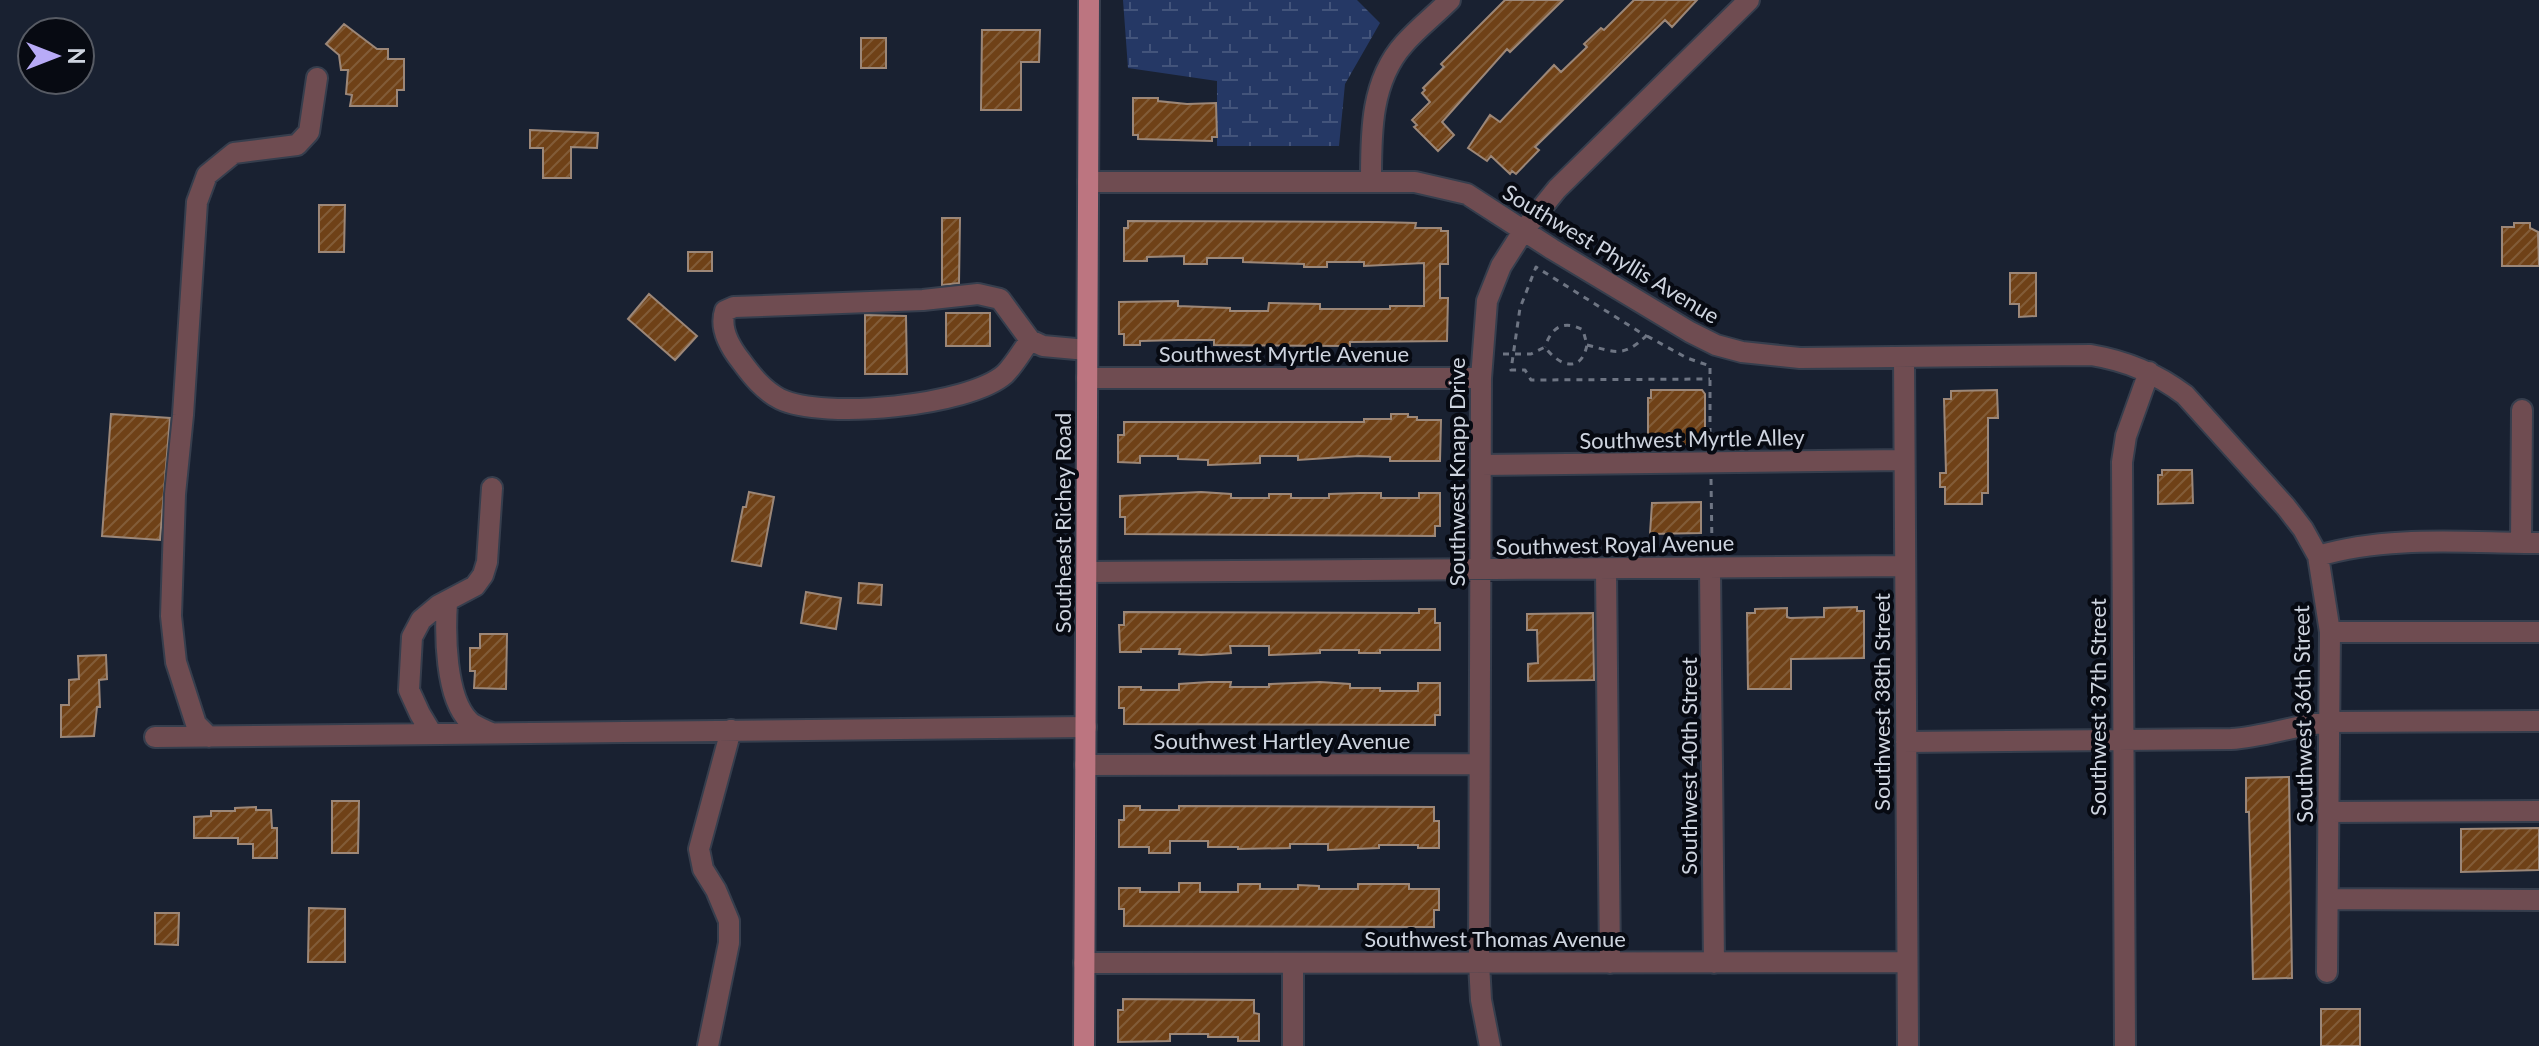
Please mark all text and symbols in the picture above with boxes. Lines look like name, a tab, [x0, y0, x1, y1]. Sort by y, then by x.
north arrow	[16, 16, 96, 96]
text: N	[63, 48, 90, 64]
street label: Southwest Phyllis Avenue	[1498, 178, 1724, 329]
street label: Southwest Myrtle Avenue	[1159, 340, 1409, 367]
street label: Southwest Knapp Drive	[1443, 357, 1470, 587]
street label: Southeast Richey Road	[1049, 413, 1076, 633]
street label: Southwest Myrtle Alley	[1579, 423, 1806, 454]
street label: Southwest Royal Avenue	[1495, 529, 1735, 560]
street label: Southwest 38th Street	[1868, 593, 1895, 811]
street label: Southwest 37th Street	[2084, 598, 2111, 816]
street label: Southwest 36th Street	[2287, 605, 2318, 823]
street label: Southwest 40th Street	[1675, 657, 1702, 875]
street label: Southwest Hartley Avenue	[1154, 727, 1410, 754]
street label: Southwest Thomas Avenue	[1364, 925, 1626, 952]

